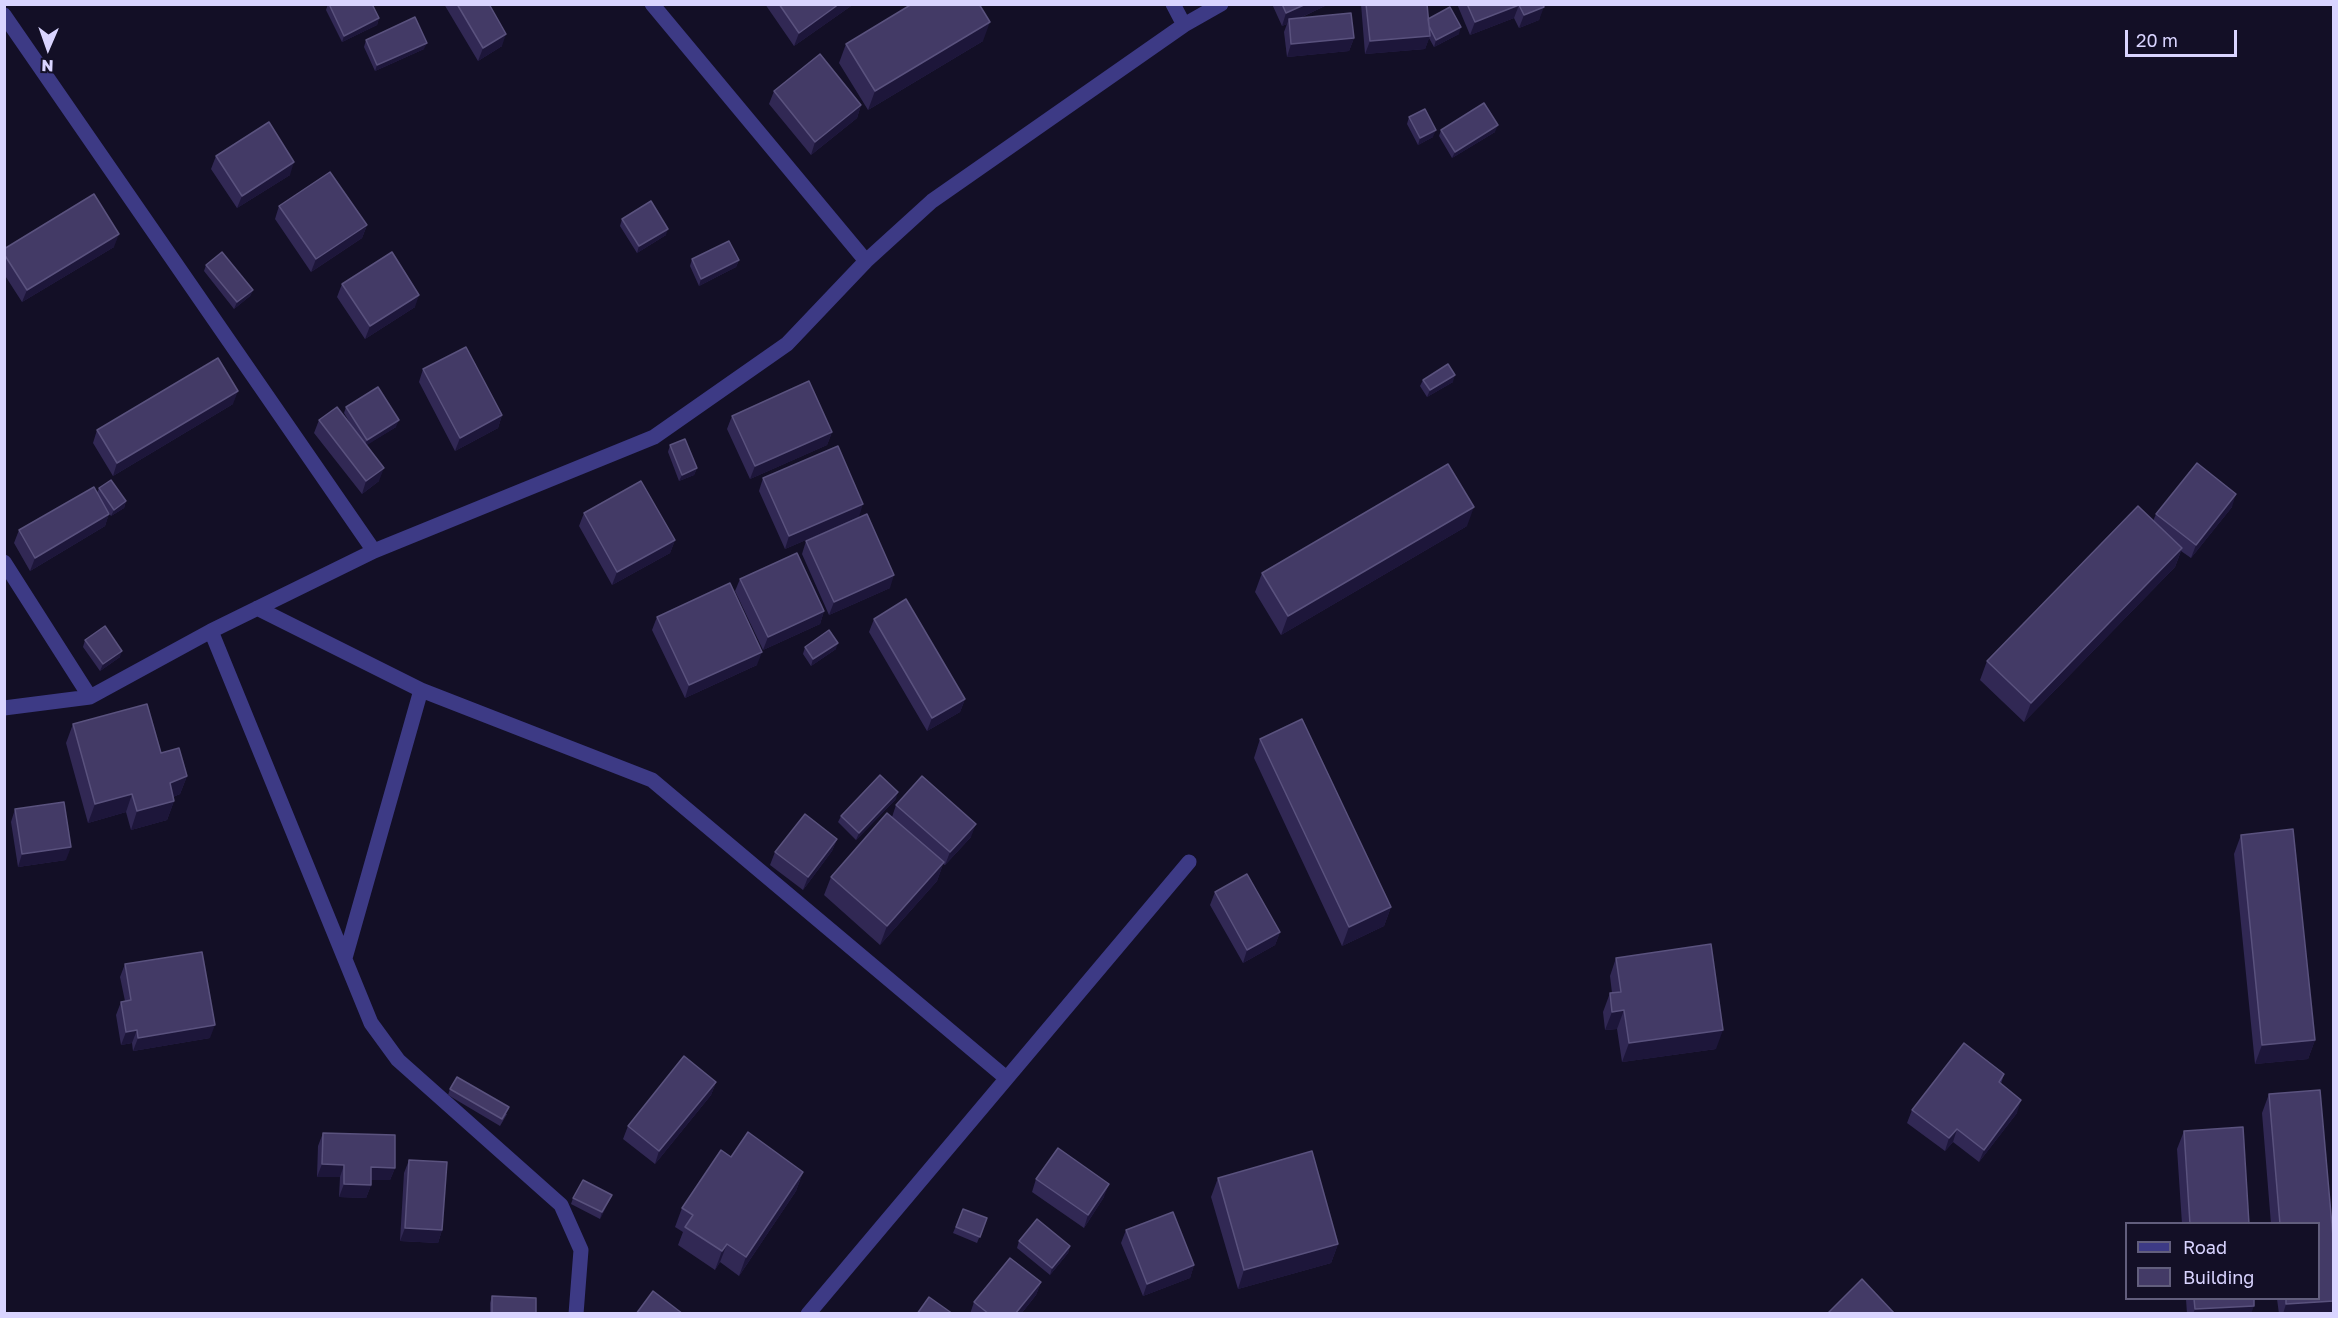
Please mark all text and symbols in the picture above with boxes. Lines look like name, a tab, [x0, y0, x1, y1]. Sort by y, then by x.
north arrow	[18, 18, 78, 78]
scale bar	[2128, 18, 2240, 56]
text: 20 m	[2136, 29, 2178, 51]
text: N	[41, 56, 54, 76]
legend	[2125, 1222, 2320, 1300]
text: Road	[2183, 1236, 2227, 1258]
text: Building	[2183, 1266, 2254, 1288]

